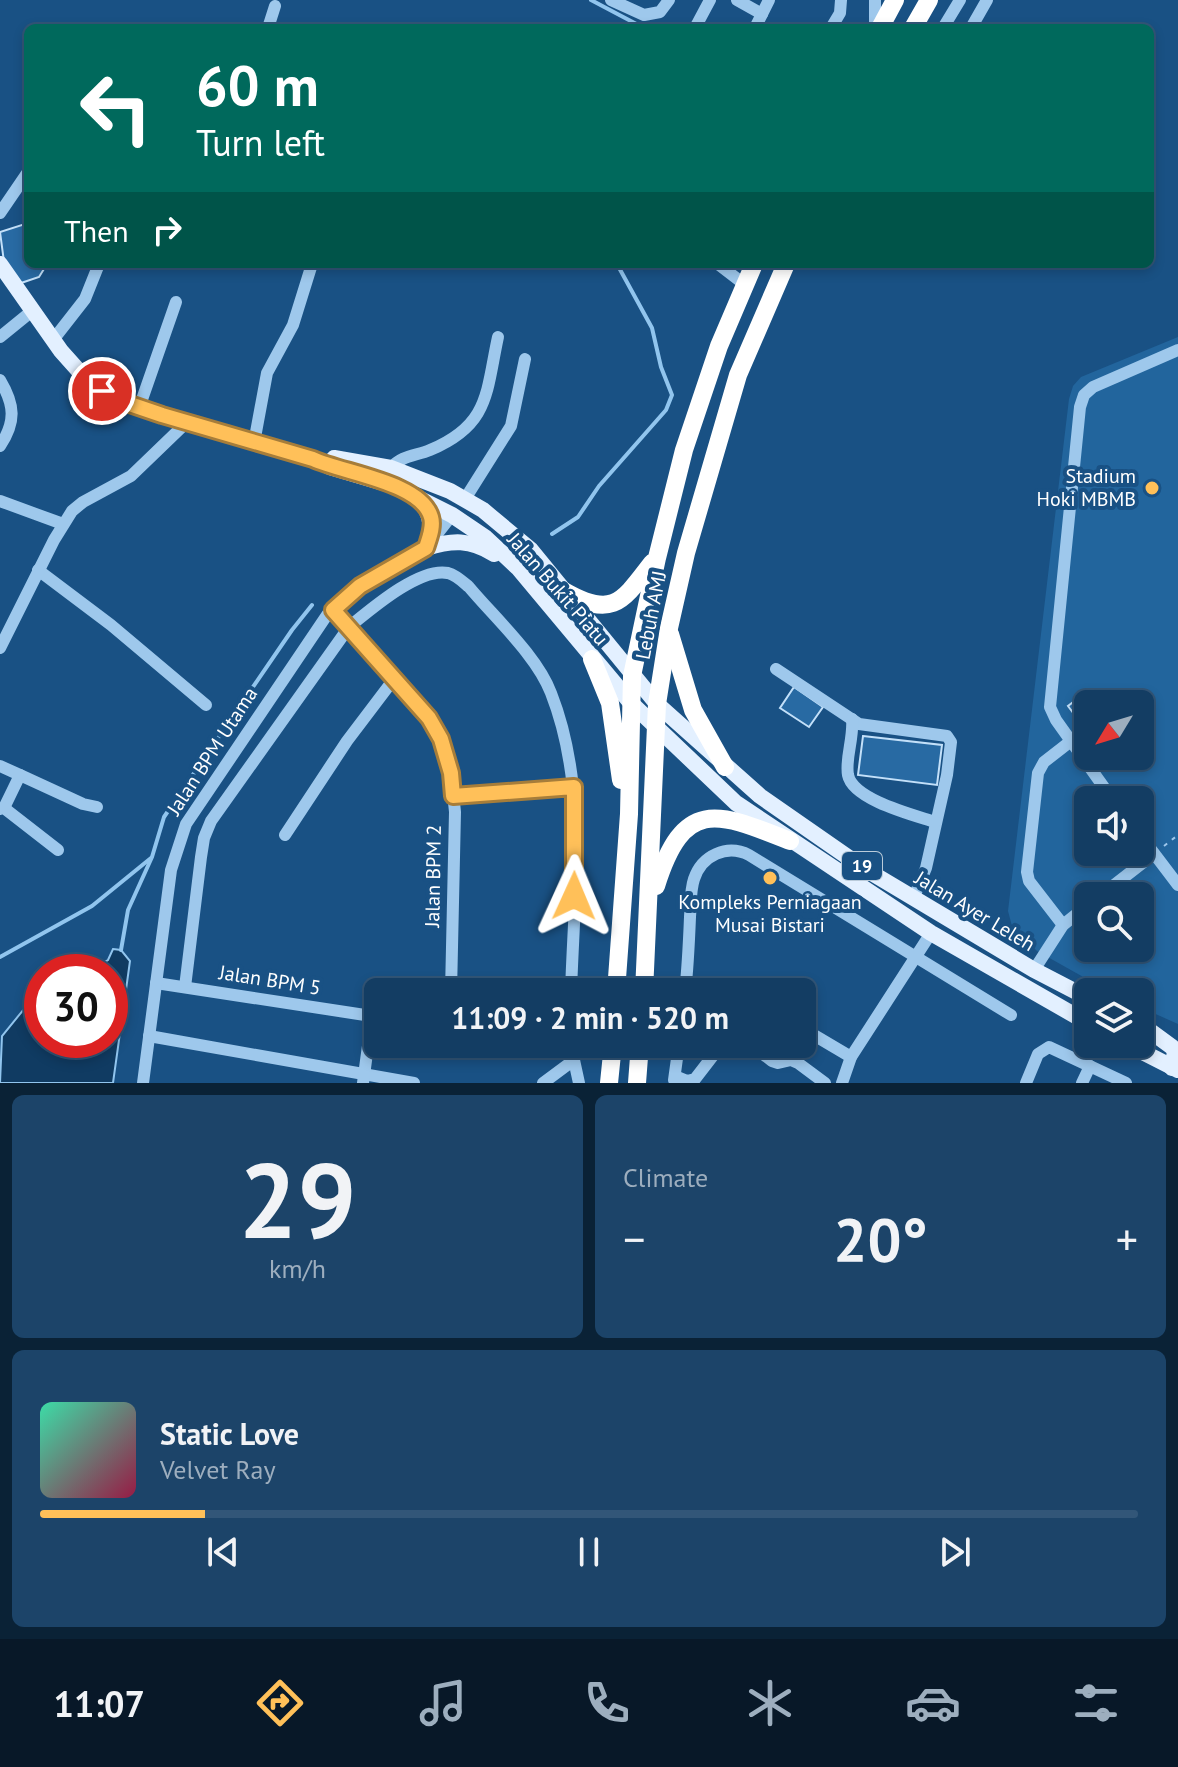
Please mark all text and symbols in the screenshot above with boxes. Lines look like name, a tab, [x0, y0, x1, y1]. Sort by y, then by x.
text: 60 m	[196, 49, 319, 121]
icon: left	[64, 56, 168, 160]
text: Turn left	[196, 119, 325, 166]
icon: right	[145, 208, 189, 252]
text: Then	[64, 211, 129, 250]
pin	[68, 357, 136, 425]
icon: arrive	[80, 369, 124, 413]
place label: Stadium Hoki MBMB	[1037, 463, 1136, 512]
marker: Stadium Hoki MBMB	[1143, 479, 1161, 497]
street label: Jalan Bukit Piatu	[501, 526, 614, 651]
street label: Lebuh AMJ	[630, 568, 672, 662]
street label: Jalan BPM Utama	[160, 682, 263, 821]
north arrow	[1074, 690, 1154, 770]
map controls	[1074, 690, 1154, 1058]
button: sound	[1074, 786, 1154, 866]
street label: Jalan BPM 2	[419, 824, 447, 929]
road number: 19	[842, 852, 882, 880]
position arrow	[532, 854, 616, 938]
street label: Jalan Ayer Leleh	[909, 864, 1040, 957]
marker: Kompleks Perniagaan Musai Bistari	[761, 869, 779, 887]
button: search	[1074, 882, 1154, 962]
place label: Kompleks Perniagaan Musai Bistari	[678, 889, 862, 938]
speed limit sign: 30	[24, 954, 128, 1058]
street label: Jalan BPM 5	[216, 959, 323, 1001]
button: layers	[1074, 978, 1154, 1058]
text: 11:09 · 2 min · 520 m	[451, 998, 729, 1037]
text: 29	[239, 1132, 356, 1267]
text: Climate	[623, 1161, 708, 1194]
text: 20°	[833, 1200, 928, 1278]
text: −	[623, 1210, 645, 1267]
text: +	[1116, 1210, 1138, 1267]
text: km/h	[269, 1252, 326, 1285]
text: Static Love	[160, 1414, 299, 1453]
text: Velvet Ray	[160, 1453, 276, 1486]
icon: previous	[201, 1530, 245, 1574]
icon: pause	[567, 1530, 611, 1574]
icon: next	[933, 1530, 977, 1574]
icon: directions	[252, 1675, 308, 1731]
icon: music	[415, 1675, 471, 1731]
icon: phone	[579, 1675, 635, 1731]
icon: climate	[742, 1675, 798, 1731]
icon: car	[905, 1675, 961, 1731]
icon: filters	[1068, 1675, 1124, 1731]
text: 11:07	[54, 1680, 145, 1727]

